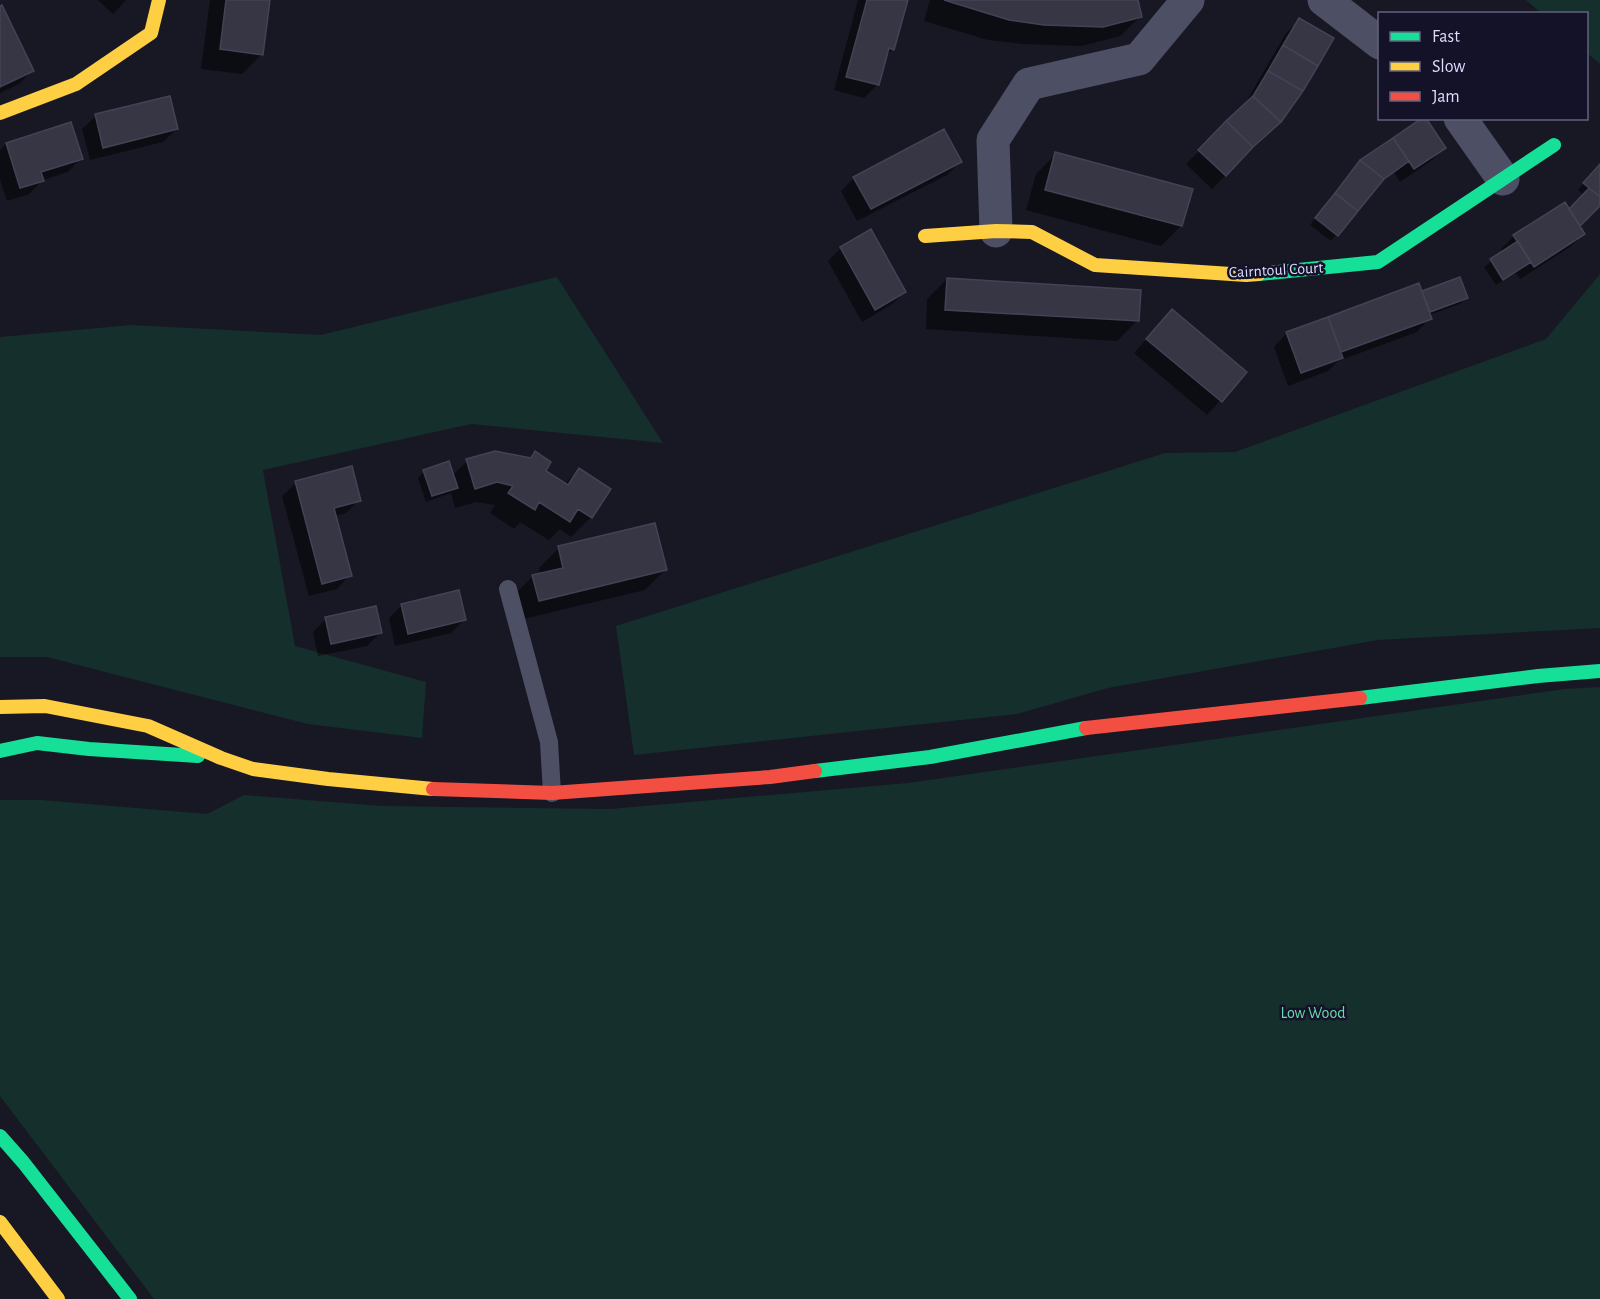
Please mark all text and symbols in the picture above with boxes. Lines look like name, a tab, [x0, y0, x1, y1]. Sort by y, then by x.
legend	[1378, 12, 1588, 120]
text: Fast	[1432, 28, 1460, 46]
text: Slow	[1432, 58, 1465, 76]
text: Jam	[1432, 88, 1460, 106]
street label: Cairntoul Court	[1228, 260, 1324, 280]
park label: Low Wood	[1280, 1005, 1346, 1021]

